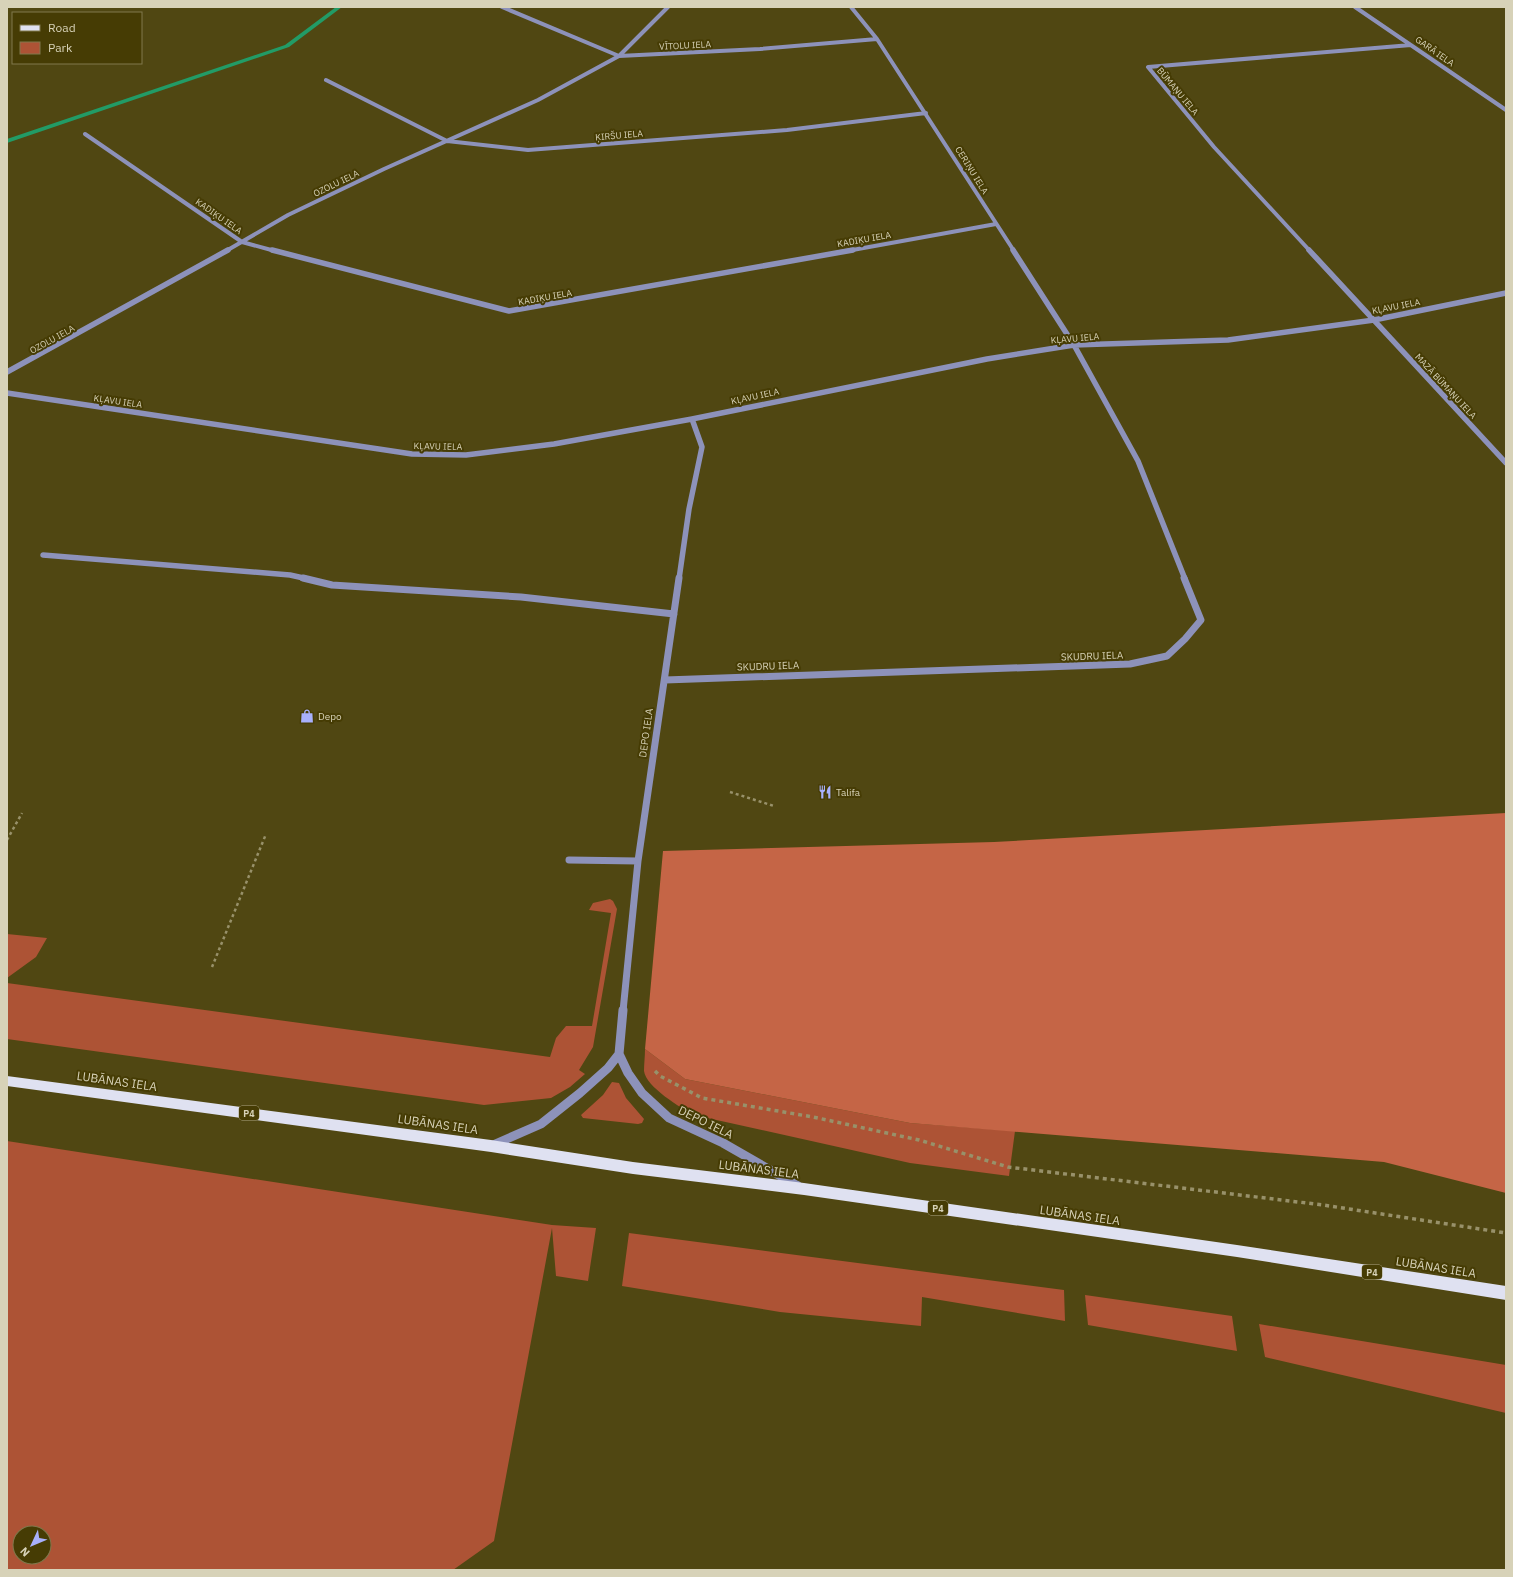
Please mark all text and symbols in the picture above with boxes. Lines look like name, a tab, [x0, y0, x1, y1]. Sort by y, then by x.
legend	[12, 12, 142, 64]
text: Road	[48, 20, 76, 35]
street label: GARĀ IELA	[1413, 34, 1457, 69]
street label: VĪTOLU IELA	[659, 38, 712, 52]
text: Park	[48, 40, 73, 55]
street label: BŪMAŅU IELA	[1155, 65, 1201, 117]
street label: ĶIRŠU IELA	[595, 126, 644, 143]
street label: CERIŅU IELA	[953, 144, 991, 196]
street label: OZOLU IELA	[311, 167, 361, 199]
street label: KADIĶU IELA	[194, 196, 245, 236]
street label: KADIĶU IELA	[836, 229, 892, 249]
street label: KADIĶU IELA	[517, 287, 573, 307]
street label: KĻAVU IELA	[1371, 296, 1421, 316]
street label: OZOLU IELA	[28, 322, 77, 356]
street label: KĻAVU IELA	[1050, 330, 1100, 346]
street label: MAZĀ BŪMAŅU IELA	[1413, 351, 1479, 421]
street label: KĻAVU IELA	[730, 386, 780, 406]
street label: KĻAVU IELA	[93, 392, 143, 410]
street label: KĻAVU IELA	[414, 440, 463, 452]
street label: SKUDRU IELA	[1061, 648, 1124, 664]
street label: SKUDRU IELA	[737, 658, 800, 674]
street label: DEPO IELA	[636, 707, 656, 758]
shop icon: Depo	[299, 708, 315, 724]
place label: Depo	[318, 710, 342, 723]
restaurant icon: Talifa	[817, 784, 833, 800]
place label: Talifa	[836, 786, 861, 799]
street label: LUBĀNAS IELA	[76, 1068, 158, 1094]
street label: DEPO IELA	[676, 1102, 736, 1142]
road number: P4	[239, 1106, 259, 1120]
street label: LUBĀNAS IELA	[397, 1111, 479, 1137]
street label: LUBĀNAS IELA	[718, 1157, 800, 1181]
road number: P4	[928, 1201, 948, 1215]
street label: LUBĀNAS IELA	[1039, 1202, 1121, 1228]
street label: LUBĀNAS IELA	[1395, 1253, 1477, 1281]
road number: P4	[1362, 1265, 1382, 1279]
north arrow	[12, 1525, 52, 1565]
text: N	[17, 1544, 33, 1560]

